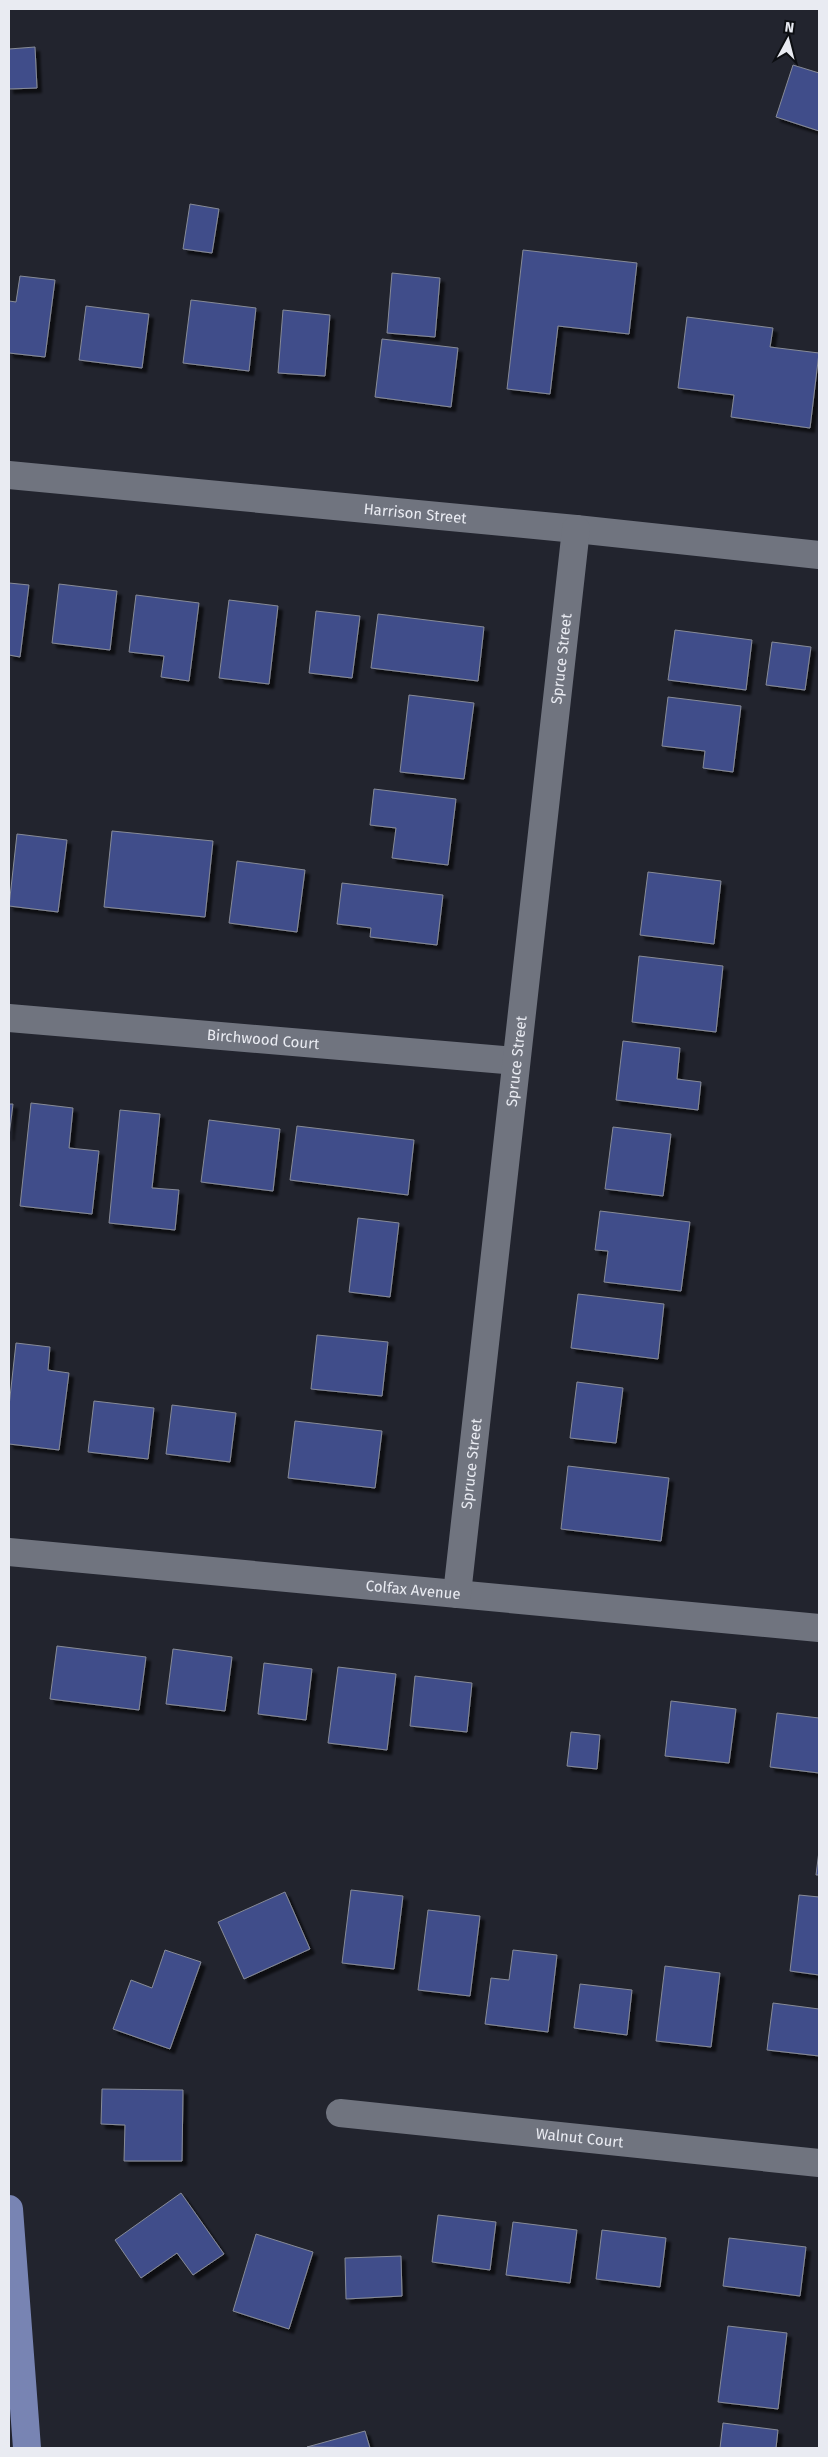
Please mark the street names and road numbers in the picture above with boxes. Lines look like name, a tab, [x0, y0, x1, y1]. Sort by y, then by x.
street label: Harrison Street	[363, 500, 468, 528]
street label: Spruce Street	[547, 612, 576, 705]
street label: Spruce Street	[502, 1014, 531, 1108]
street label: Birchwood Court	[206, 1026, 321, 1053]
street label: Spruce Street	[458, 1417, 486, 1510]
street label: Colfax Avenue	[365, 1577, 461, 1603]
street label: Walnut Court	[535, 2124, 625, 2152]

